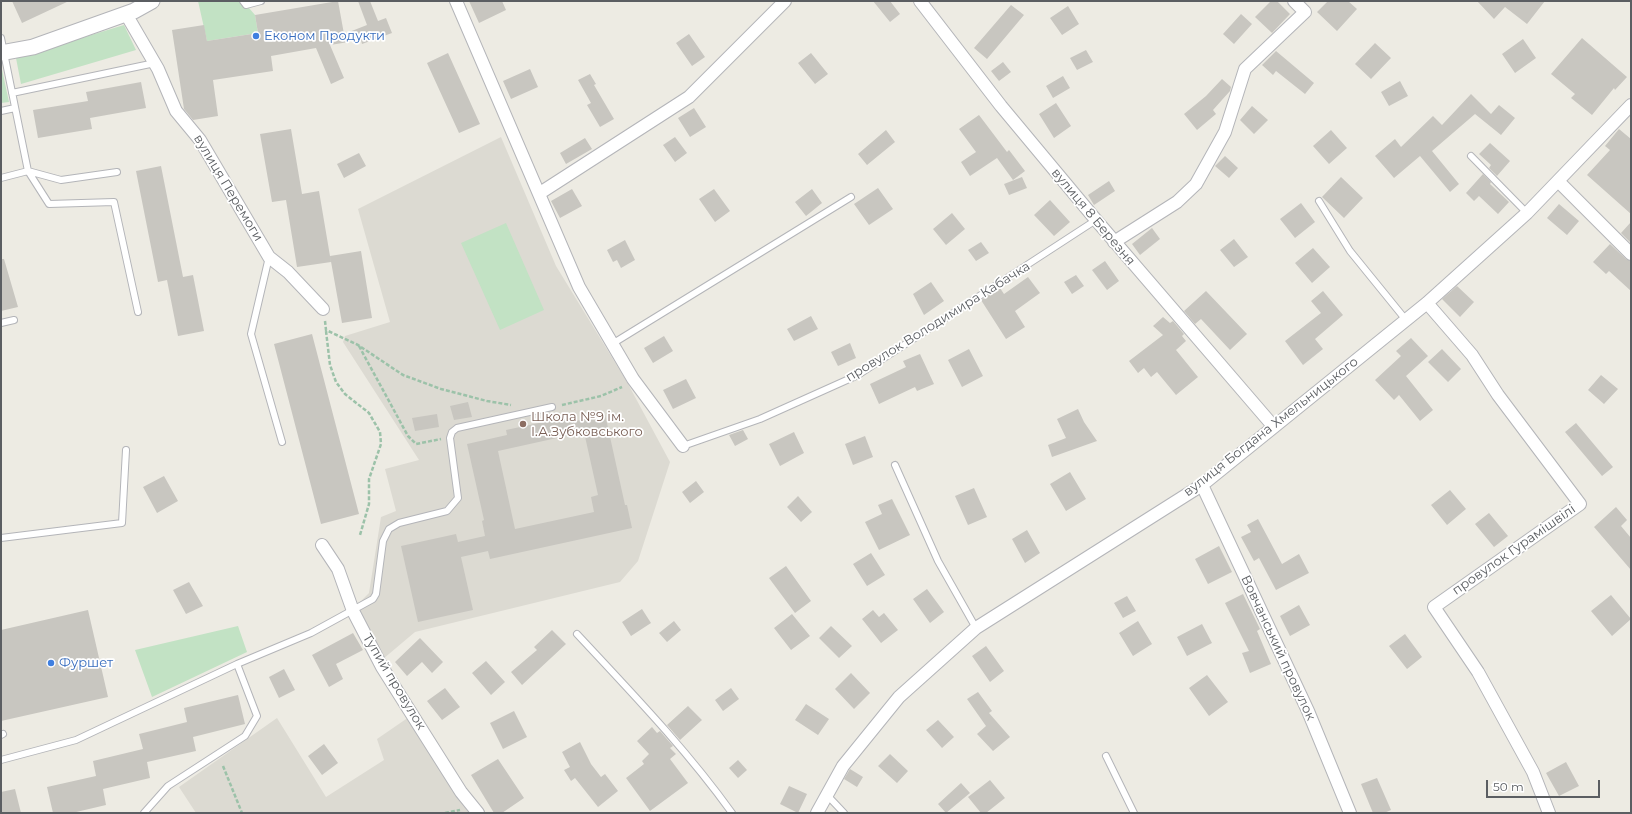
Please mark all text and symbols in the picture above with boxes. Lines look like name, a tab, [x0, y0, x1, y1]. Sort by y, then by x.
place label: Економ Продукти	[264, 28, 385, 44]
marker: Економ Продукти	[251, 31, 261, 41]
street label: вулиця Перемоги	[190, 132, 266, 244]
street label: вулиця 8 Березня	[1048, 165, 1138, 269]
street label: провулок Володимира Кабачка	[843, 259, 1033, 385]
street label: вулиця Богдана Хмельницького	[1181, 354, 1361, 500]
place label: Школа №9 ім. І.А.Зубковського	[531, 409, 643, 440]
marker: Школа №9 ім. І.А.Зубковського	[518, 419, 528, 429]
street label: провулок Гурамішвілі	[1449, 501, 1579, 599]
street label: Вовчанський провулок	[1237, 573, 1319, 723]
street label: Тупий провулок	[359, 631, 429, 733]
place label: Фуршет	[59, 655, 113, 671]
marker: Фуршет	[46, 658, 56, 668]
scale bar	[1488, 772, 1602, 798]
text: 50 m	[1493, 779, 1524, 794]

